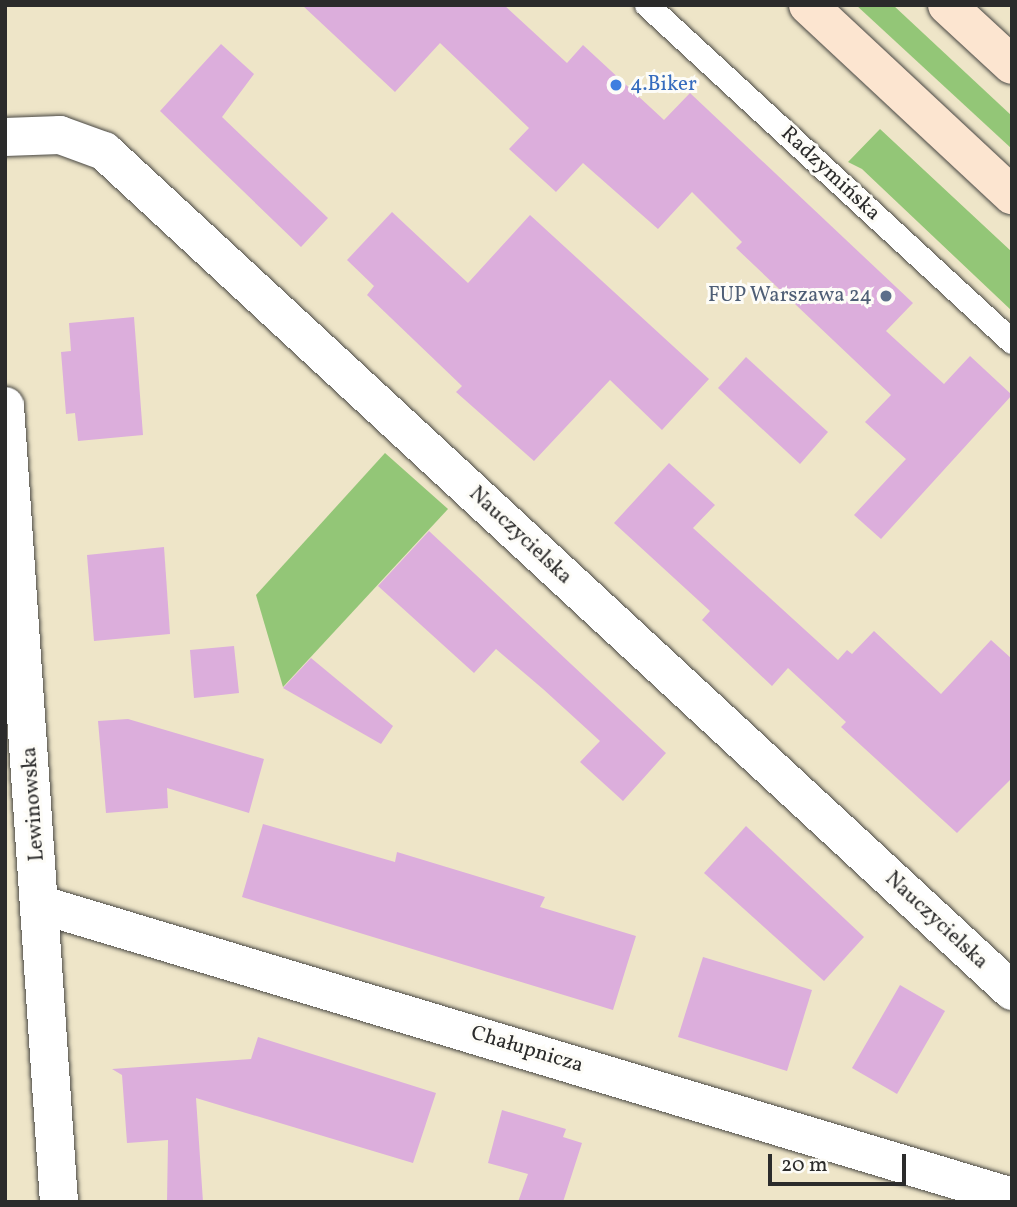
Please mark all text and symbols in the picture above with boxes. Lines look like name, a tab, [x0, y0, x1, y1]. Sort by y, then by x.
place label: 4.Biker	[630, 72, 697, 98]
marker: 4.Biker	[608, 77, 624, 93]
street label: Radzymińska	[775, 122, 885, 226]
place label: FUP Warszawa 24	[707, 283, 872, 309]
marker: FUP Warszawa 24	[878, 288, 894, 304]
street label: Nauczycielska	[463, 482, 577, 590]
street label: Lewinowska	[17, 746, 51, 862]
street label: Nauczycielska	[879, 867, 993, 975]
street label: Chałupnicza	[468, 1021, 586, 1079]
scale bar	[772, 1140, 910, 1184]
text: 20 m	[781, 1151, 827, 1180]

